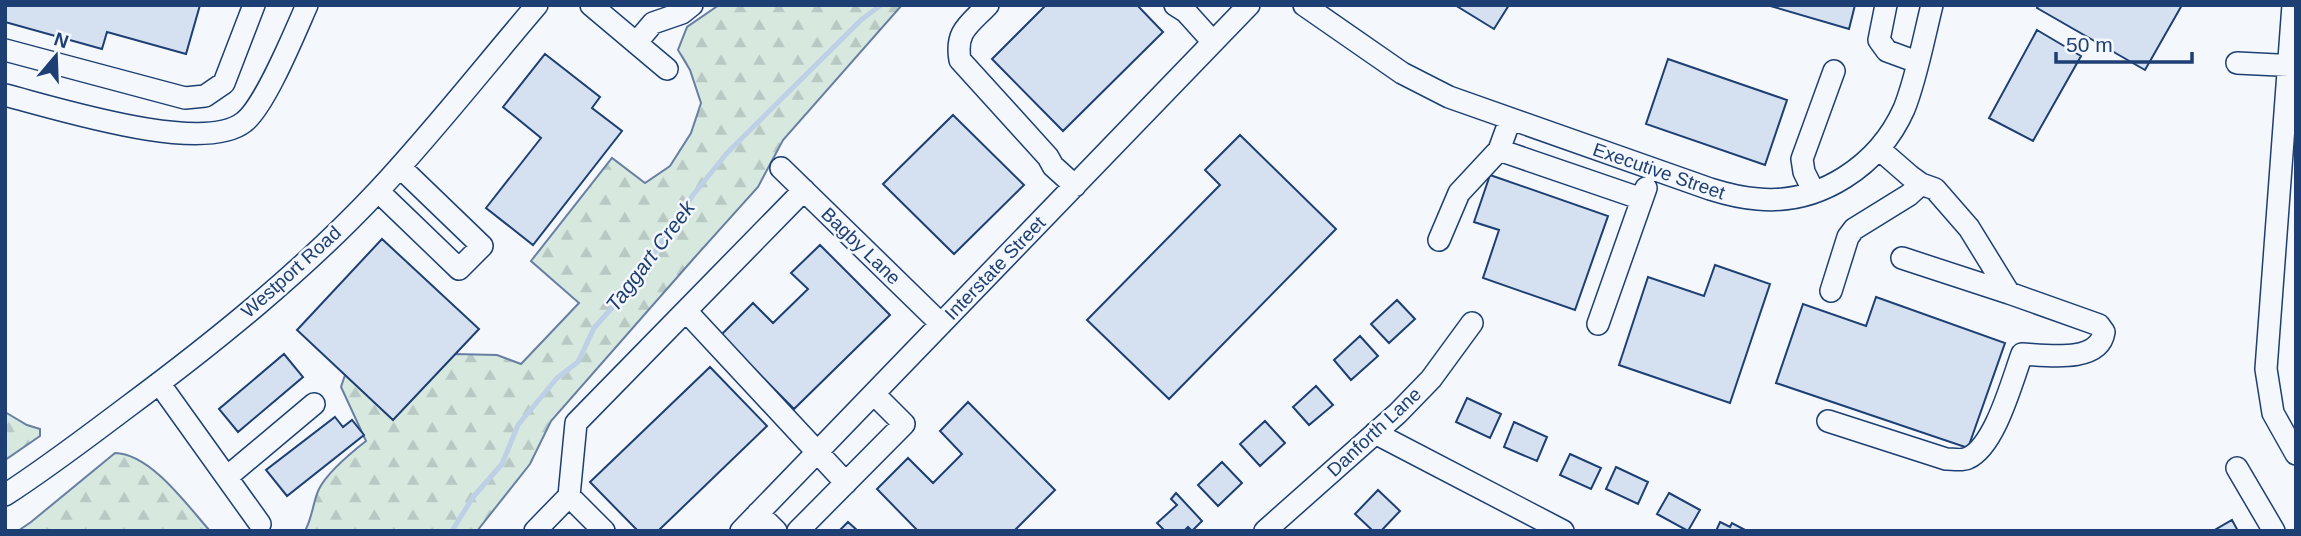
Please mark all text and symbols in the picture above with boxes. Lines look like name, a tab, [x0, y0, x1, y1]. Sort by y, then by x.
north arrow	[21, 21, 91, 91]
scale bar	[2056, 21, 2192, 65]
text: N	[51, 28, 71, 53]
text: 50 m	[2066, 33, 2113, 56]
street label: Executive Street	[1590, 139, 1729, 204]
water label: Taggart Creek	[601, 195, 700, 316]
street label: Bagby Lane	[817, 203, 905, 289]
street label: Interstate Street	[940, 212, 1050, 324]
street label: Westport Road	[237, 222, 345, 322]
street label: Danforth Lane	[1323, 383, 1425, 481]

